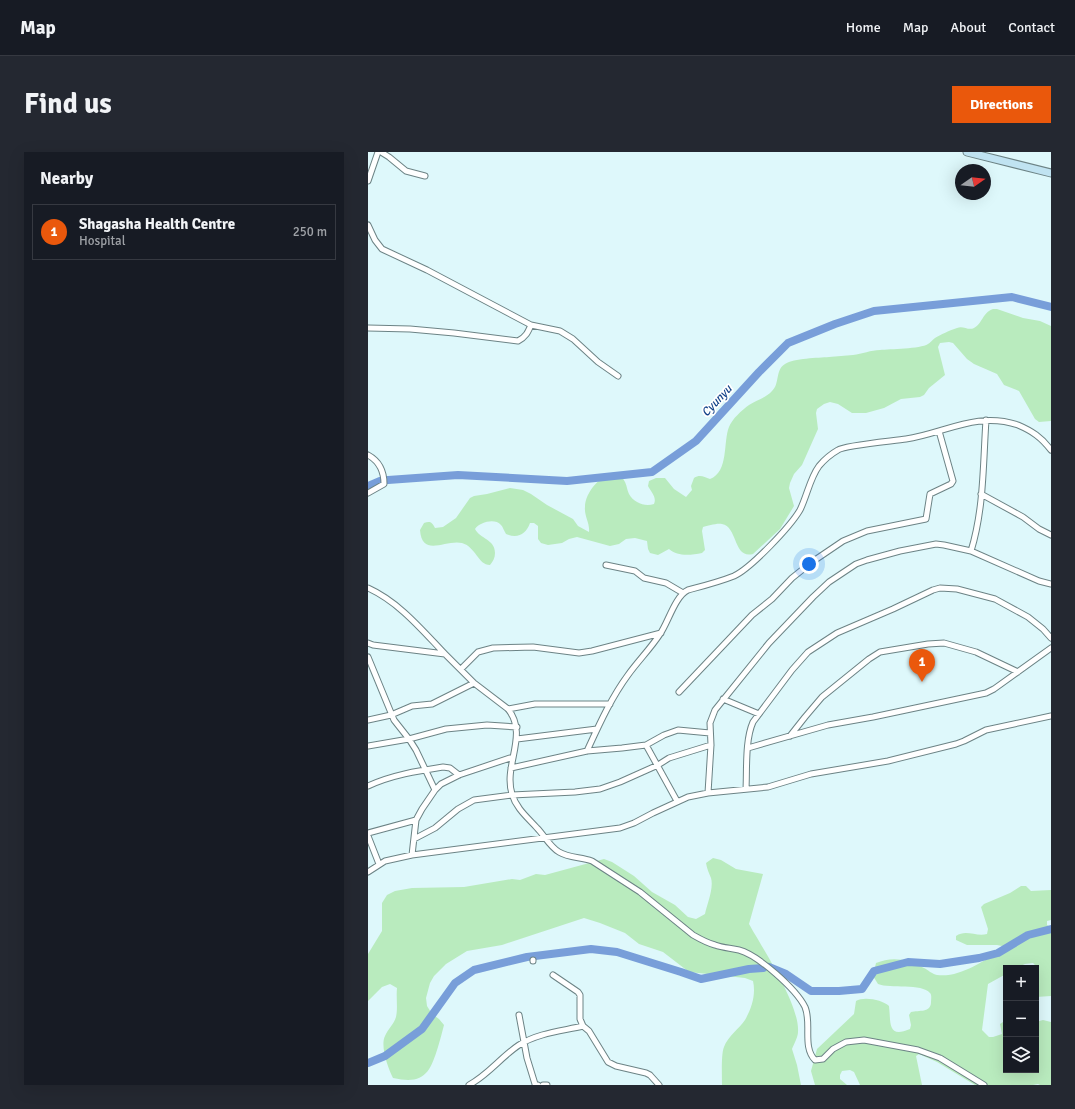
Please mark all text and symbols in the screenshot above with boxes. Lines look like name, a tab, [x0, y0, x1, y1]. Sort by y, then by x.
text: Map	[20, 16, 56, 40]
text: Home	[846, 19, 881, 36]
text: Map	[903, 19, 928, 36]
text: About	[950, 19, 986, 36]
text: Contact	[1008, 19, 1055, 36]
button: Directions	[952, 86, 1051, 123]
text: Find us	[24, 87, 112, 121]
north arrow	[955, 164, 991, 200]
text: Nearby	[40, 168, 93, 189]
text: Shagasha Health Centre	[79, 215, 235, 233]
text: 1	[50, 224, 58, 240]
text: 250 m	[293, 224, 327, 240]
text: Hospital	[79, 233, 126, 249]
water label: Cyunyu	[699, 381, 736, 420]
your location	[799, 554, 819, 574]
pin: 1	[909, 649, 935, 682]
map controls	[1003, 965, 1039, 1073]
button: +	[1003, 965, 1039, 1001]
button: −	[1003, 1001, 1039, 1037]
button: layers	[1003, 1037, 1039, 1073]

